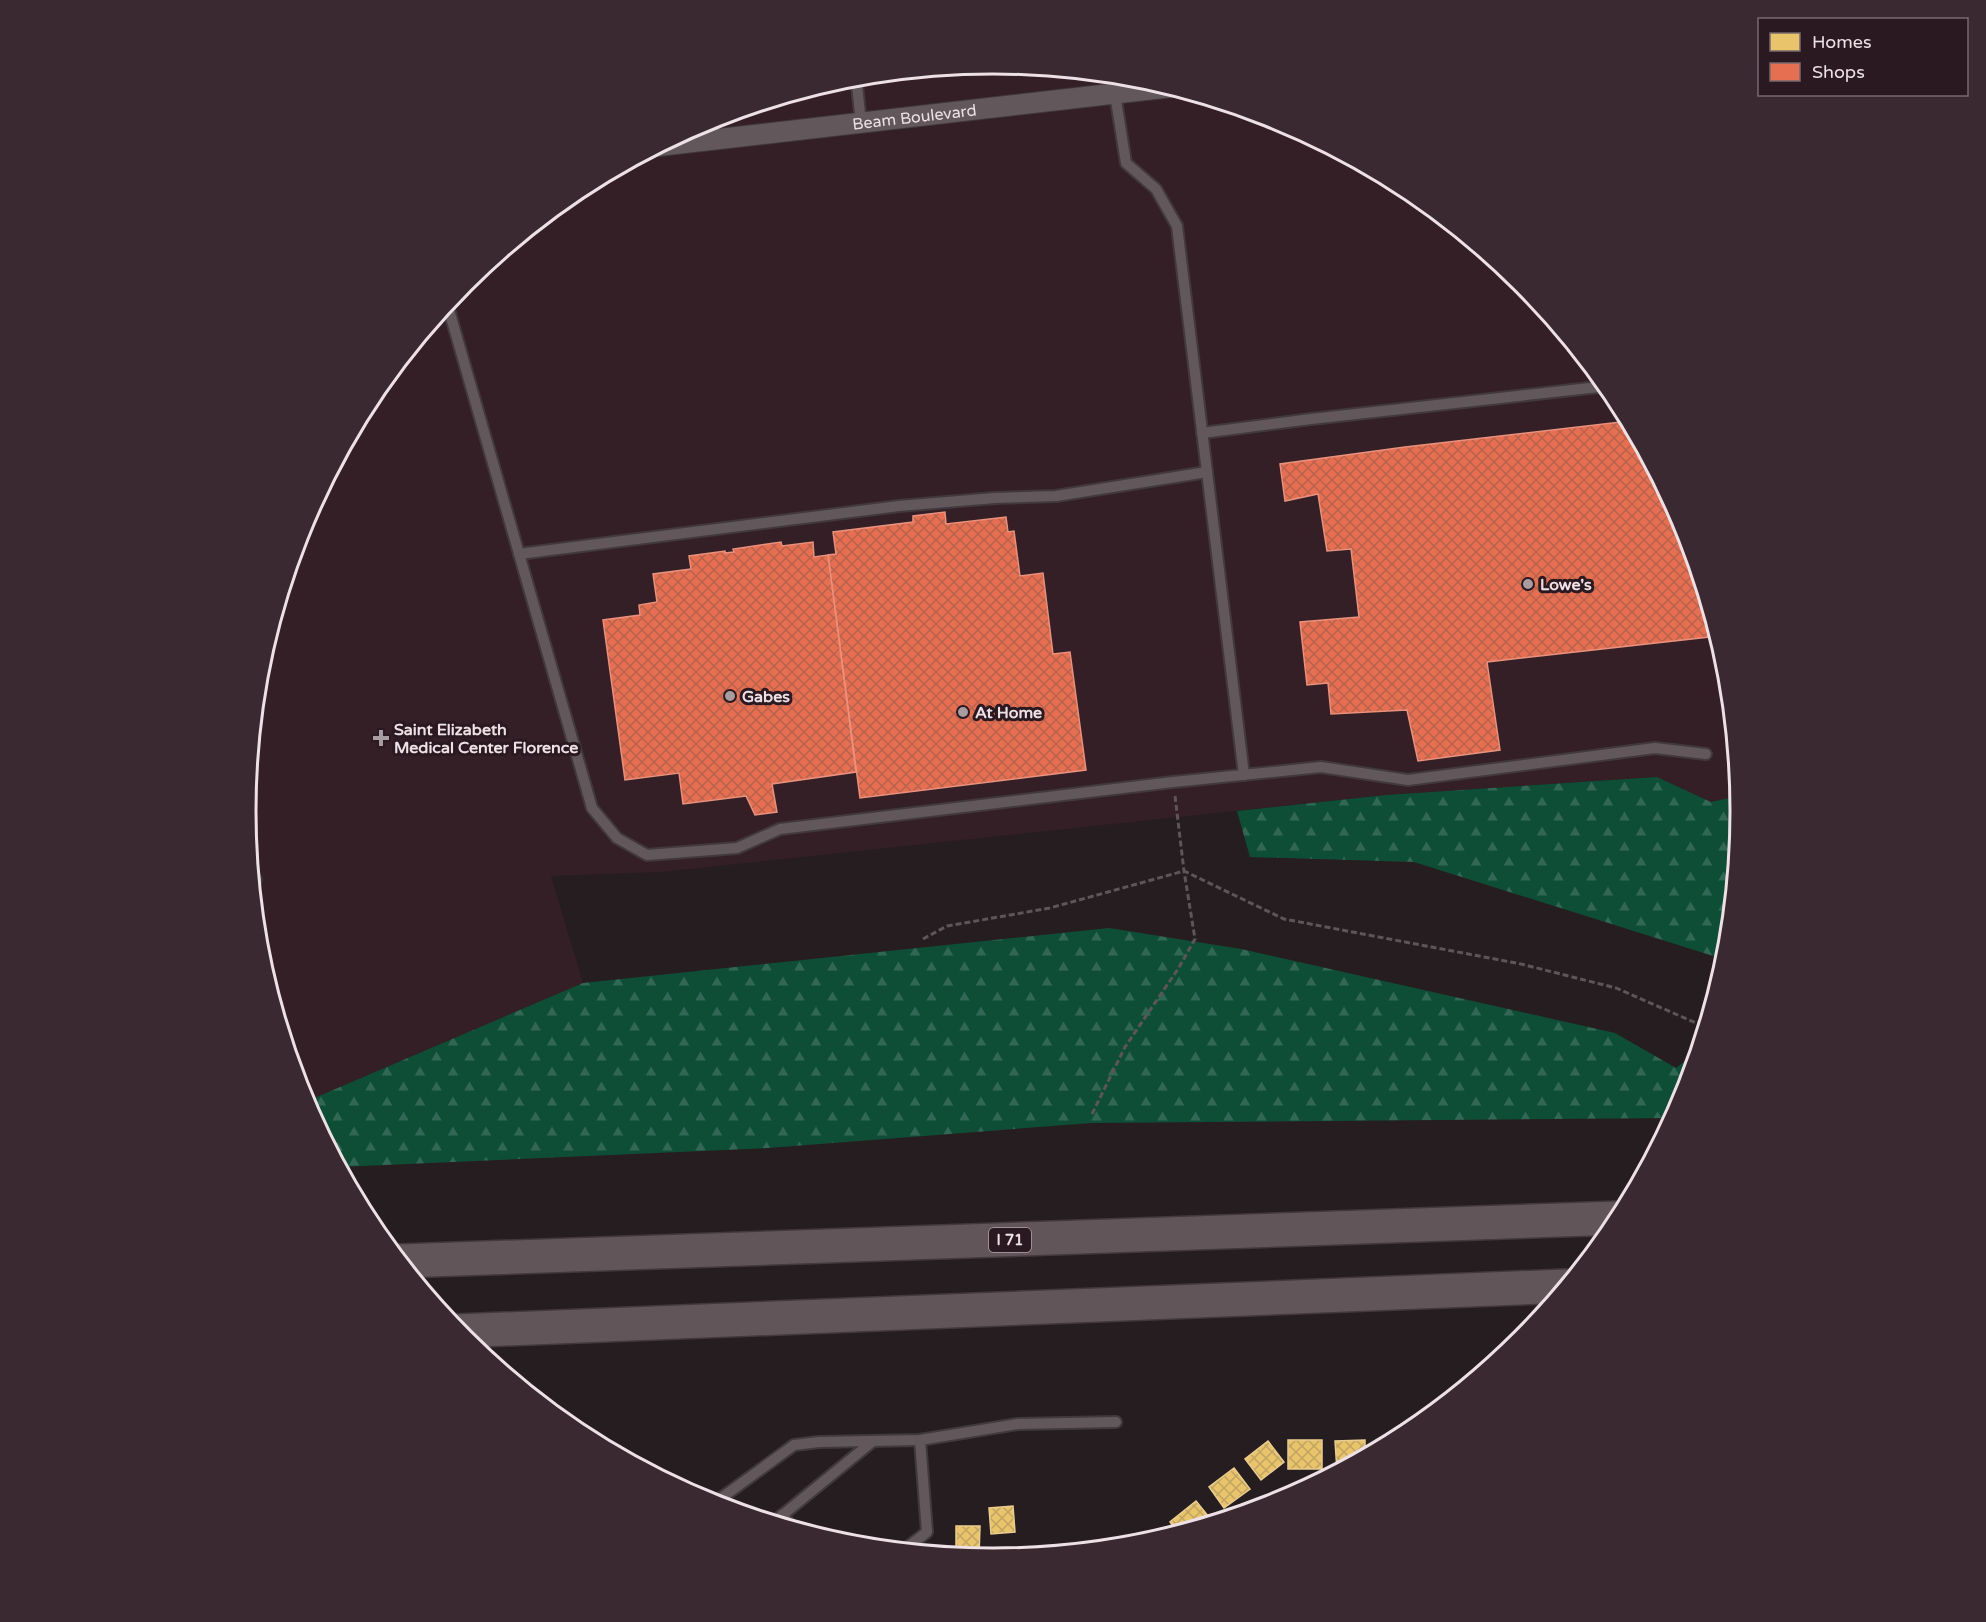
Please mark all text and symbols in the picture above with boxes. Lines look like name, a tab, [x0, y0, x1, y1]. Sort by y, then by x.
legend	[1758, 18, 1968, 96]
text: Homes	[1812, 31, 1872, 53]
text: Shops	[1812, 61, 1865, 83]
street label: Beam Boulevard	[851, 101, 978, 135]
place label: Lowe's	[1540, 575, 1592, 595]
marker: Lowe's	[1521, 577, 1535, 591]
place label: Gabes	[742, 687, 790, 707]
marker: Gabes	[723, 689, 737, 703]
place label: At Home	[975, 703, 1042, 723]
marker: At Home	[956, 705, 970, 719]
place label: Saint Elizabeth Medical Center Florence	[394, 720, 578, 758]
marker: Saint Elizabeth Medical Center Florence	[372, 729, 390, 747]
road number: I 71	[989, 1228, 1031, 1252]

